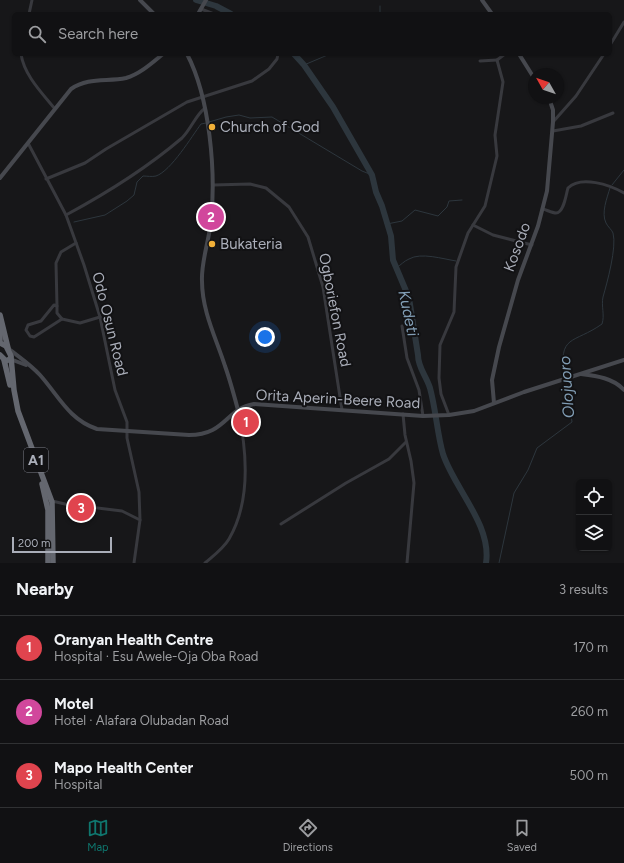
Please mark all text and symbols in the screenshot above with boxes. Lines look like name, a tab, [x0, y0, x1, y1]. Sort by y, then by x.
search box	[12, 12, 612, 56]
icon: search	[26, 23, 48, 45]
text: Search here	[58, 25, 138, 43]
north arrow	[528, 68, 564, 104]
place label: Church of God	[220, 118, 320, 136]
marker: Church of God	[207, 122, 217, 132]
pin: 2	[198, 202, 224, 232]
street label: Kosodo	[500, 220, 534, 274]
place label: Bukateria	[220, 235, 282, 253]
marker: Bukateria	[207, 239, 217, 249]
street label: Ogboriefon Road	[315, 252, 355, 368]
street label: Odo Osun Road	[88, 270, 132, 378]
water label: Kudeti	[394, 288, 423, 338]
your location	[255, 327, 275, 347]
water label: Olojuoro	[555, 355, 578, 419]
street label: Orita Aperin-Beere Road	[255, 386, 421, 412]
pin: 1	[233, 407, 259, 437]
road number: A1	[24, 448, 48, 472]
map controls	[576, 479, 612, 551]
button: locate	[576, 479, 612, 515]
pin: 3	[68, 493, 94, 523]
button: layers	[576, 515, 612, 551]
scale bar	[12, 535, 112, 554]
text: 200 m	[18, 537, 50, 550]
text: Nearby	[16, 579, 74, 599]
text: 3 results	[559, 582, 608, 597]
text: Oranyan Health Centre	[54, 631, 213, 649]
text: 1	[26, 640, 32, 655]
text: 170 m	[573, 640, 608, 655]
text: Hospital · Esu Awele-Oja Oba Road	[54, 649, 258, 664]
text: Motel	[54, 695, 93, 713]
text: 2	[25, 704, 33, 719]
text: 260 m	[571, 704, 608, 719]
text: Hotel · Alafara Olubadan Road	[54, 713, 229, 728]
text: Mapo Health Center	[54, 759, 193, 777]
text: 3	[25, 768, 33, 783]
text: 500 m	[570, 768, 608, 783]
text: Hospital	[54, 777, 102, 792]
tab: Map	[87, 817, 109, 854]
tab: Directions	[283, 817, 333, 854]
tab: Saved	[507, 817, 537, 854]

